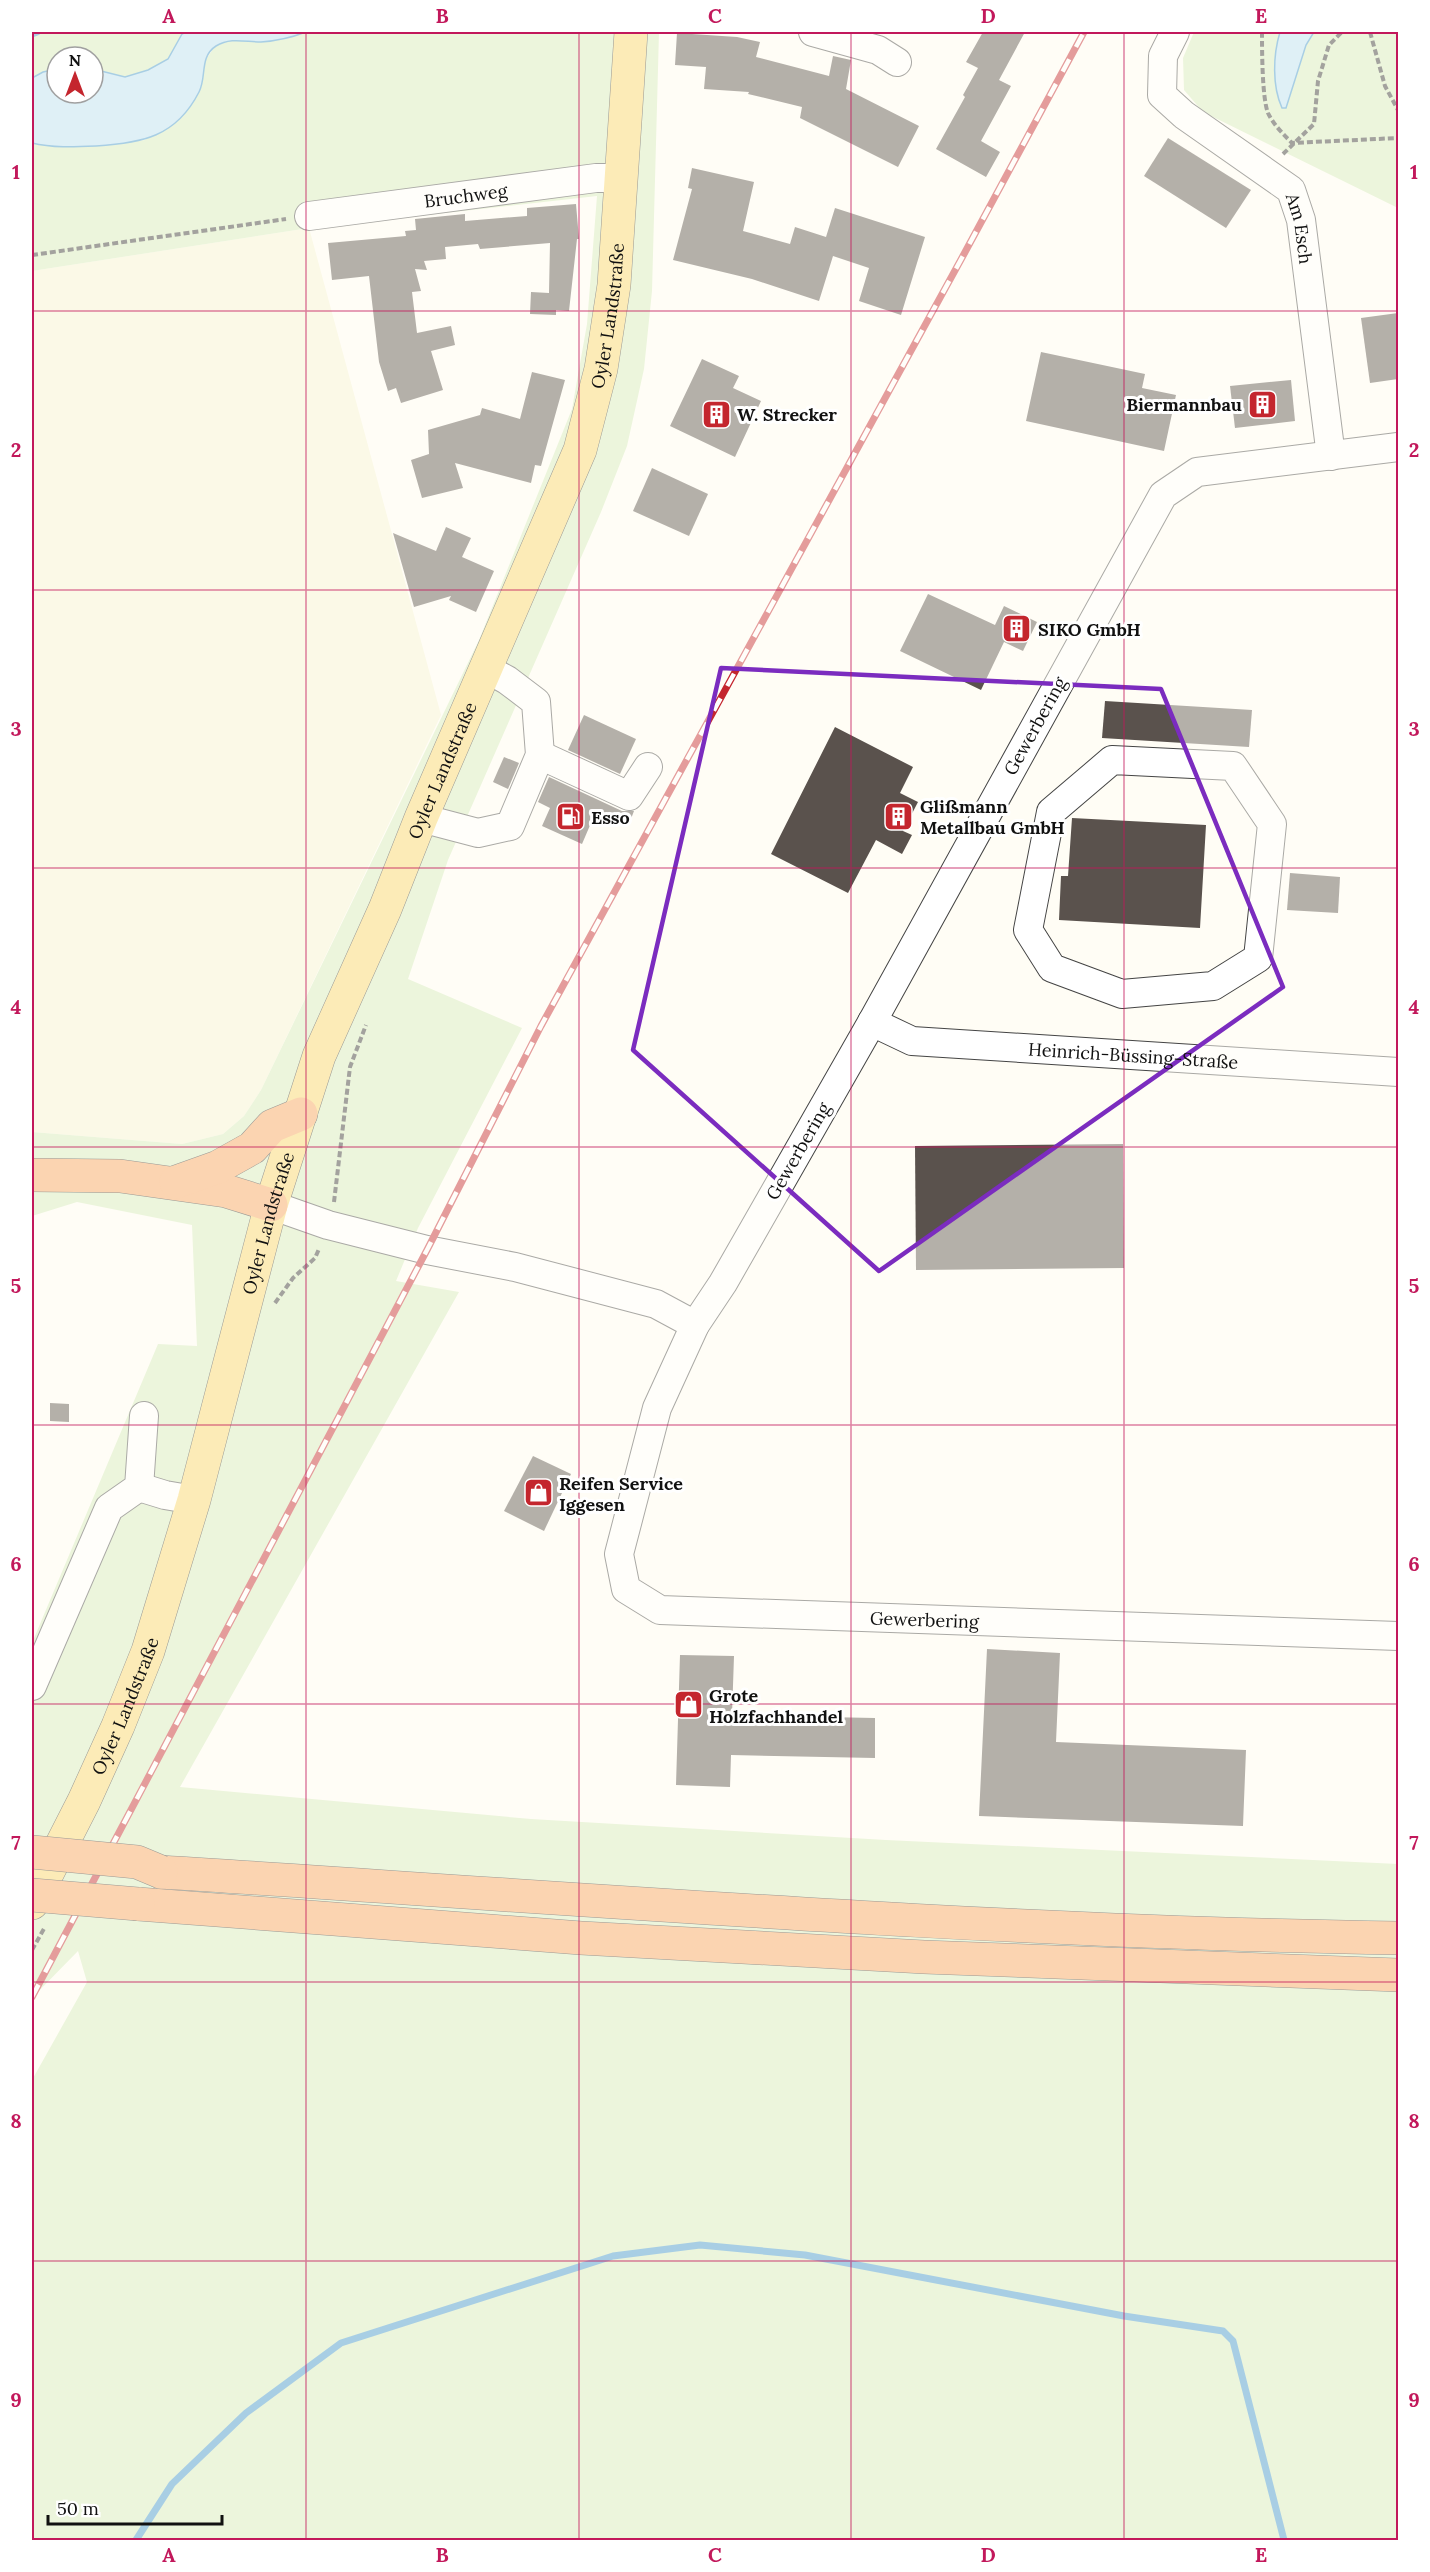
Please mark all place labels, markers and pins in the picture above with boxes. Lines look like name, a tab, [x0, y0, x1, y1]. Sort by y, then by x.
building icon: Biermannbau	[1247, 388, 1279, 420]
place label: Biermannbau	[1126, 393, 1242, 416]
building icon: W. Strecker	[700, 398, 732, 430]
place label: W. Strecker	[737, 403, 837, 426]
building icon: SIKO GmbH	[1001, 613, 1033, 645]
place label: SIKO GmbH	[1038, 618, 1141, 641]
place label: Glißmann Metallbau GmbH	[920, 795, 1065, 839]
building icon: Glißmann Metallbau GmbH	[883, 800, 915, 832]
fuel station icon: Esso	[554, 801, 586, 833]
place label: Esso	[591, 806, 630, 829]
place label: Reifen Service Iggesen	[559, 1472, 683, 1516]
shop icon: Reifen Service Iggesen	[522, 1477, 554, 1509]
place label: Grote Holzfachhandel	[709, 1684, 844, 1728]
shop icon: Grote Holzfachhandel	[672, 1689, 704, 1721]

